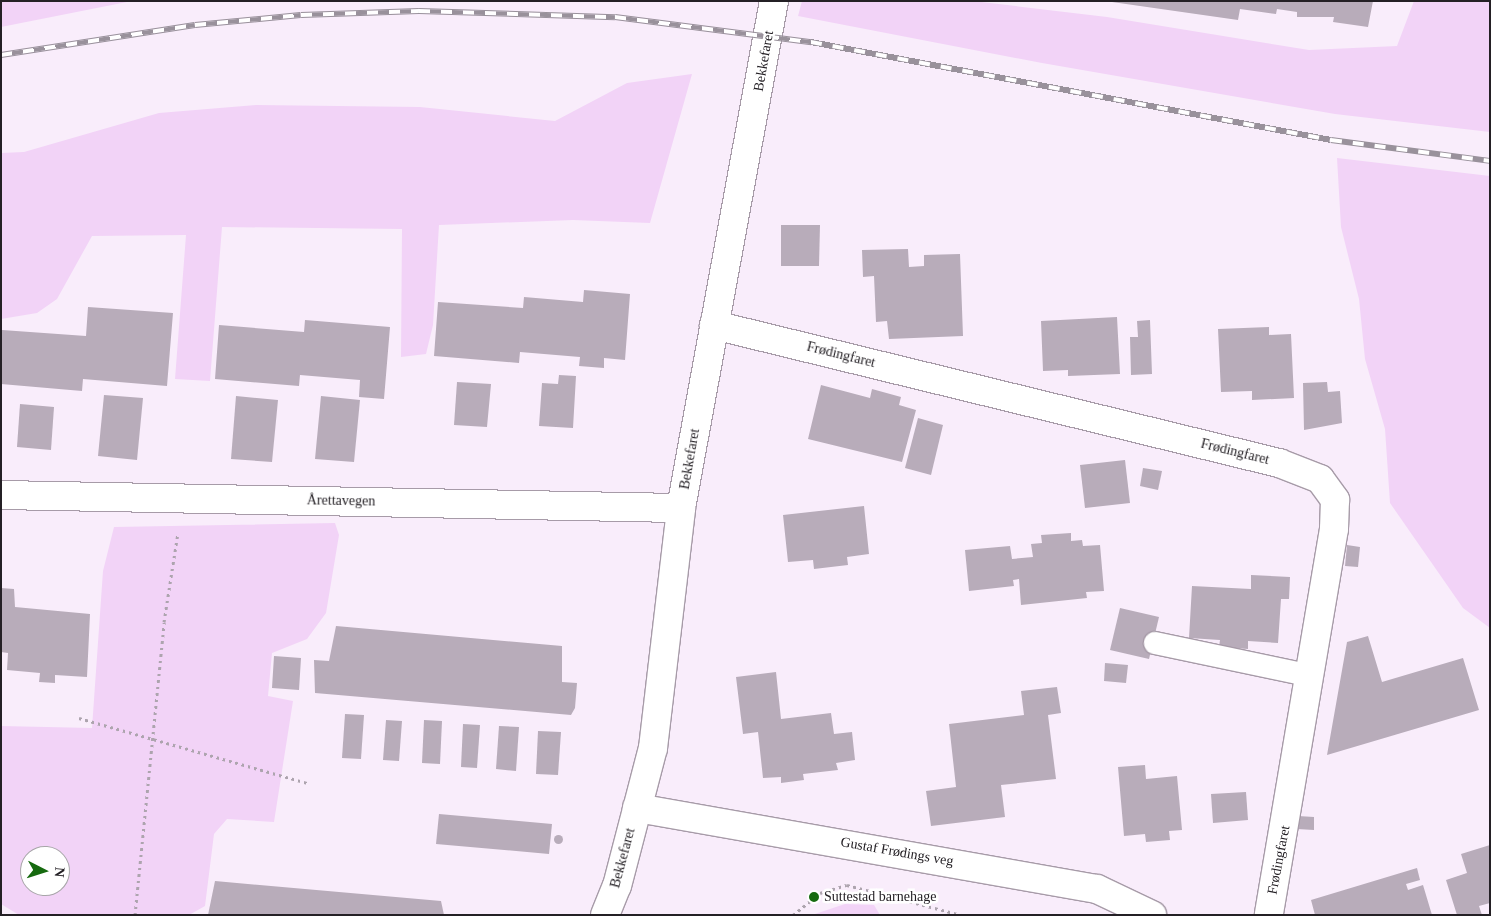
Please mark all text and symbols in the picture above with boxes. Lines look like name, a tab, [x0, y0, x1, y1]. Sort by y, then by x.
street label: Bekkefaret	[750, 29, 778, 93]
street label: Frødingfaret	[805, 338, 877, 372]
street label: Bekkefaret	[676, 427, 704, 491]
street label: Frødingfaret	[1199, 435, 1271, 469]
street label: Årettavegen	[307, 492, 375, 510]
street label: Frødingfaret	[1264, 824, 1294, 896]
street label: Bekkefaret	[607, 826, 639, 890]
street label: Gustaf Frødings veg	[839, 834, 955, 870]
north arrow	[20, 846, 70, 896]
text: N	[52, 867, 67, 878]
place label: Suttestad barnehage	[824, 889, 936, 905]
marker: Suttestad barnehage	[808, 891, 820, 903]

